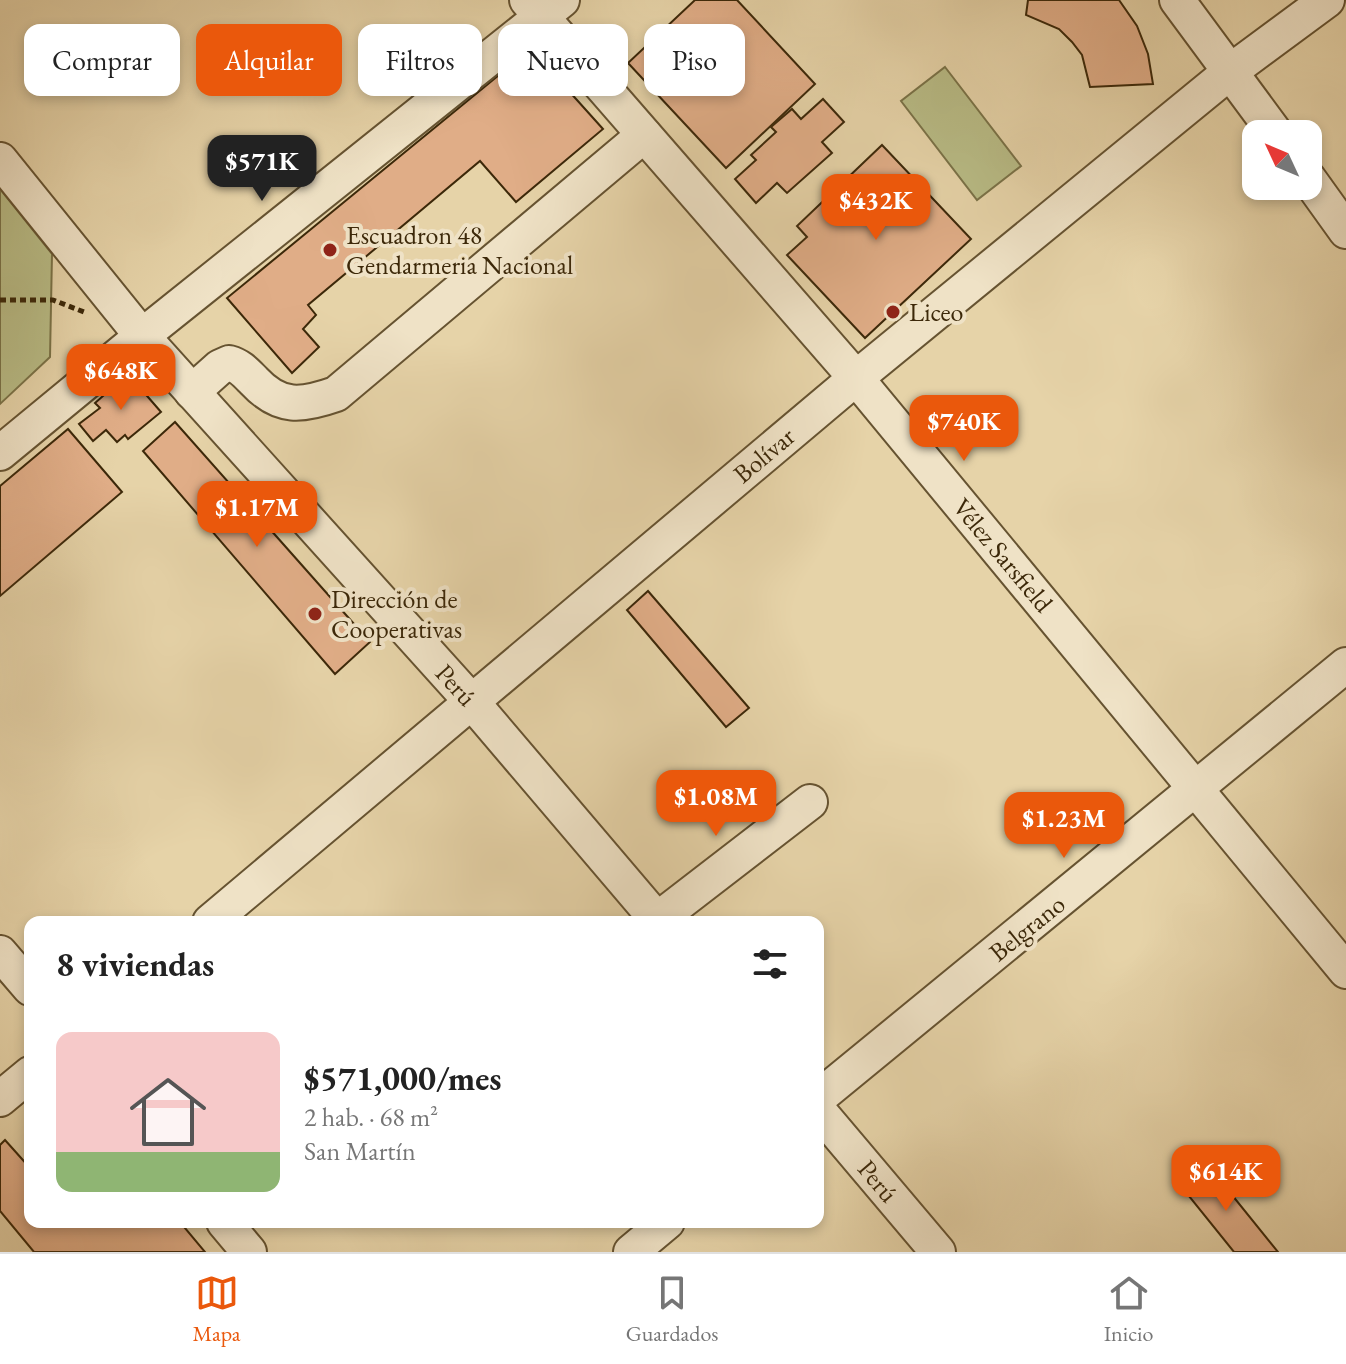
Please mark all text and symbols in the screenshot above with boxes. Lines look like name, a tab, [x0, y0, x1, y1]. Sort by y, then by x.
chip: Comprar	[24, 24, 180, 96]
chip: Alquilar	[196, 24, 342, 96]
chip: Filtros	[358, 24, 482, 96]
chip: Nuevo	[498, 24, 628, 96]
chip: Piso	[644, 24, 745, 96]
north arrow	[1242, 120, 1322, 200]
map controls	[1242, 120, 1322, 200]
pin: $571K	[206, 135, 318, 203]
text: $571K	[225, 144, 299, 178]
pin: $432K	[820, 174, 932, 242]
text: $432K	[839, 183, 913, 217]
place label: Escuadron 48 Gendarmeria Nacional	[346, 218, 573, 282]
marker: Escuadron 48 Gendarmeria Nacional	[321, 241, 339, 259]
place label: Liceo	[909, 295, 963, 329]
marker: Liceo	[884, 303, 902, 321]
pin: $648K	[65, 344, 177, 412]
text: $648K	[84, 353, 158, 387]
pin: $740K	[908, 395, 1020, 463]
text: $740K	[927, 404, 1001, 438]
street label: Bolívar	[726, 419, 802, 491]
pin: $1.17M	[192, 481, 322, 549]
text: $1.17M	[215, 490, 299, 524]
street label: Vélez Sarsfield	[945, 491, 1061, 620]
place label: Dirección de Cooperativas	[331, 582, 462, 646]
marker: Dirección de Cooperativas	[306, 605, 324, 623]
street label: Perú	[428, 657, 484, 714]
pin: $1.08M	[651, 770, 781, 838]
text: $1.08M	[674, 779, 758, 813]
pin: $1.23M	[999, 792, 1129, 860]
text: $1.23M	[1022, 801, 1106, 835]
street label: Belgrano	[982, 887, 1072, 969]
text: 8 viviendas	[56, 942, 214, 986]
icon: filters	[748, 942, 792, 986]
text: $571,000/mes	[304, 1056, 502, 1100]
icon: home	[120, 1064, 216, 1160]
text: 2 hab. · 68 m²	[304, 1100, 438, 1134]
text: San Martín	[304, 1134, 416, 1168]
pin: $614K	[1170, 1145, 1282, 1213]
street label: Perú	[850, 1153, 906, 1210]
text: $614K	[1189, 1154, 1263, 1188]
tab: Mapa	[193, 1271, 241, 1348]
tab: Guardados	[626, 1271, 718, 1348]
tab: Inicio	[1104, 1271, 1153, 1348]

